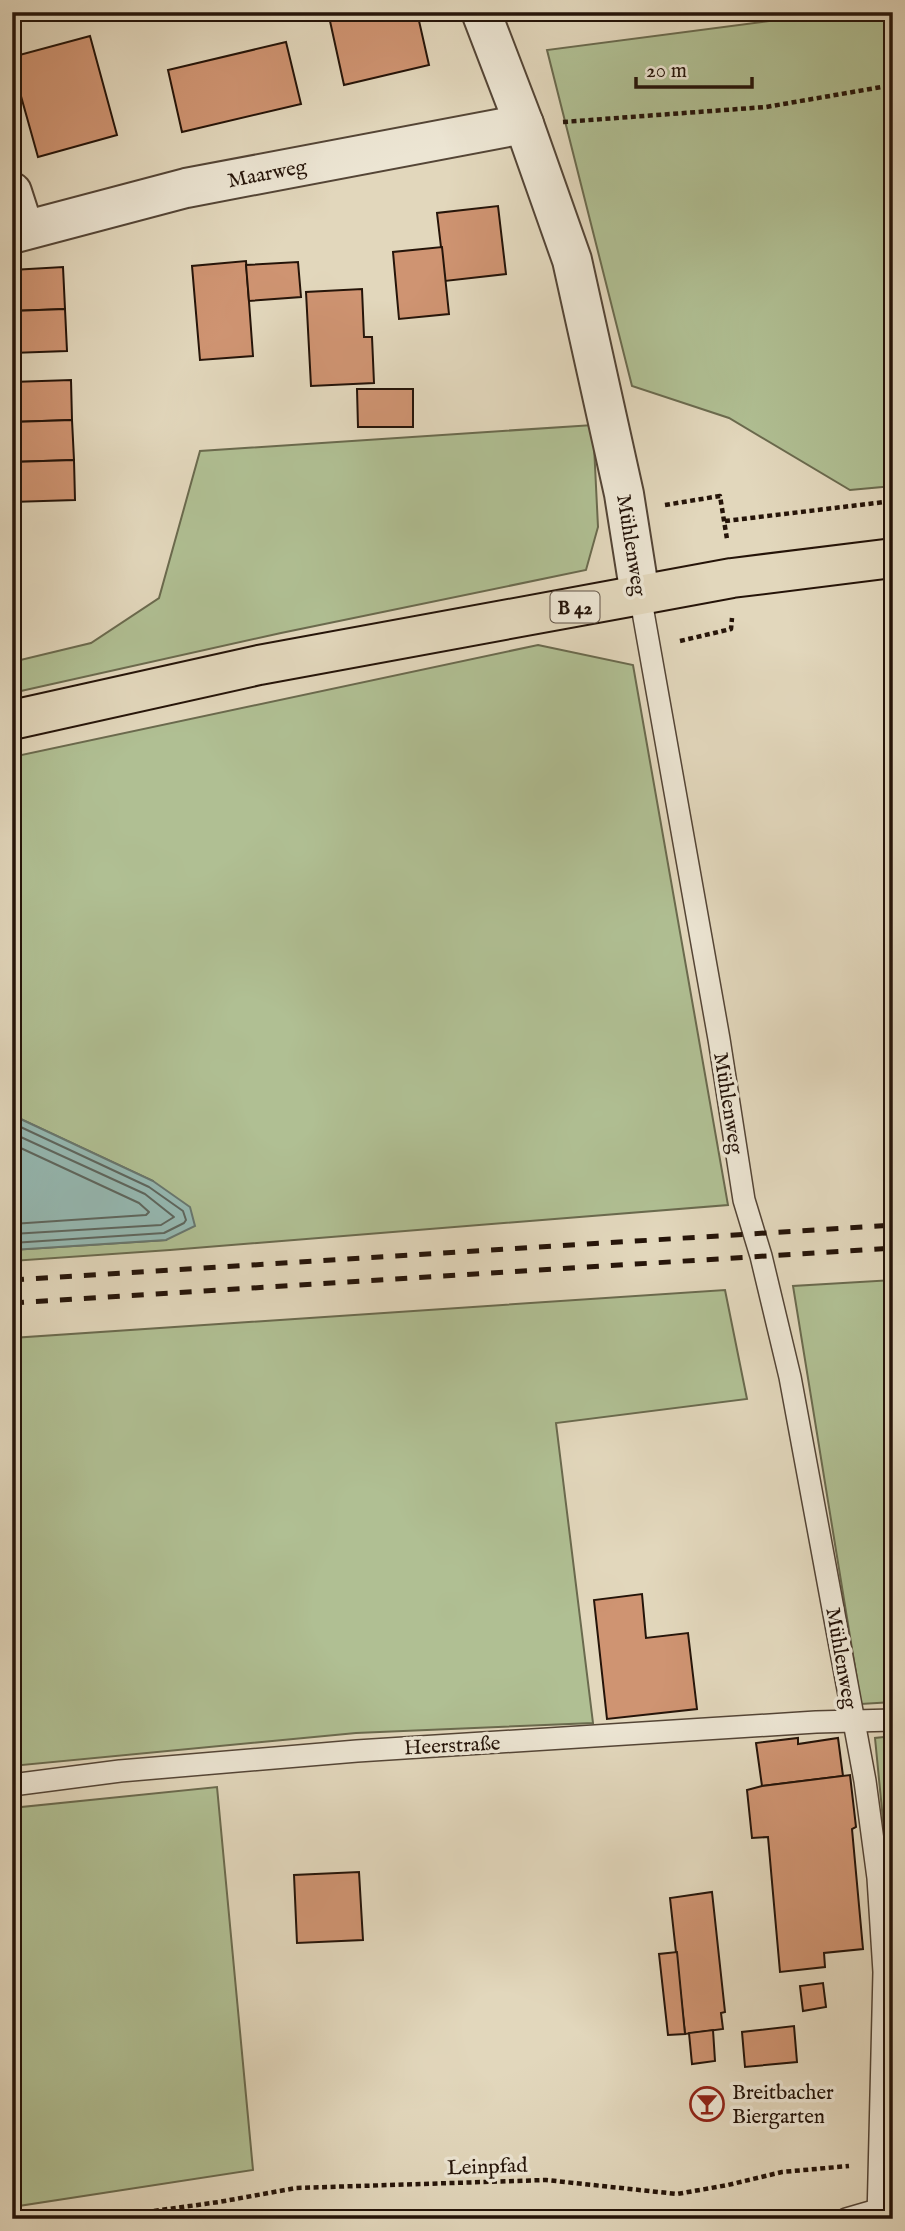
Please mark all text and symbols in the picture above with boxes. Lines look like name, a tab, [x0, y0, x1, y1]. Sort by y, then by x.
scale bar	[636, 46, 751, 90]
text: 20 m	[646, 58, 687, 85]
street label: Maarweg	[225, 153, 310, 195]
street label: Mühlenweg	[609, 492, 652, 599]
road number: B 42	[550, 592, 600, 622]
street label: Mühlenweg	[706, 1050, 749, 1157]
street label: Mühlenweg	[818, 1605, 863, 1712]
street label: Heerstraße	[403, 1730, 501, 1763]
place label: Breitbacher Biergarten	[732, 2080, 834, 2131]
bar icon: Breitbacher Biergarten	[688, 2085, 726, 2123]
street label: Leinpfad	[446, 2153, 529, 2182]

